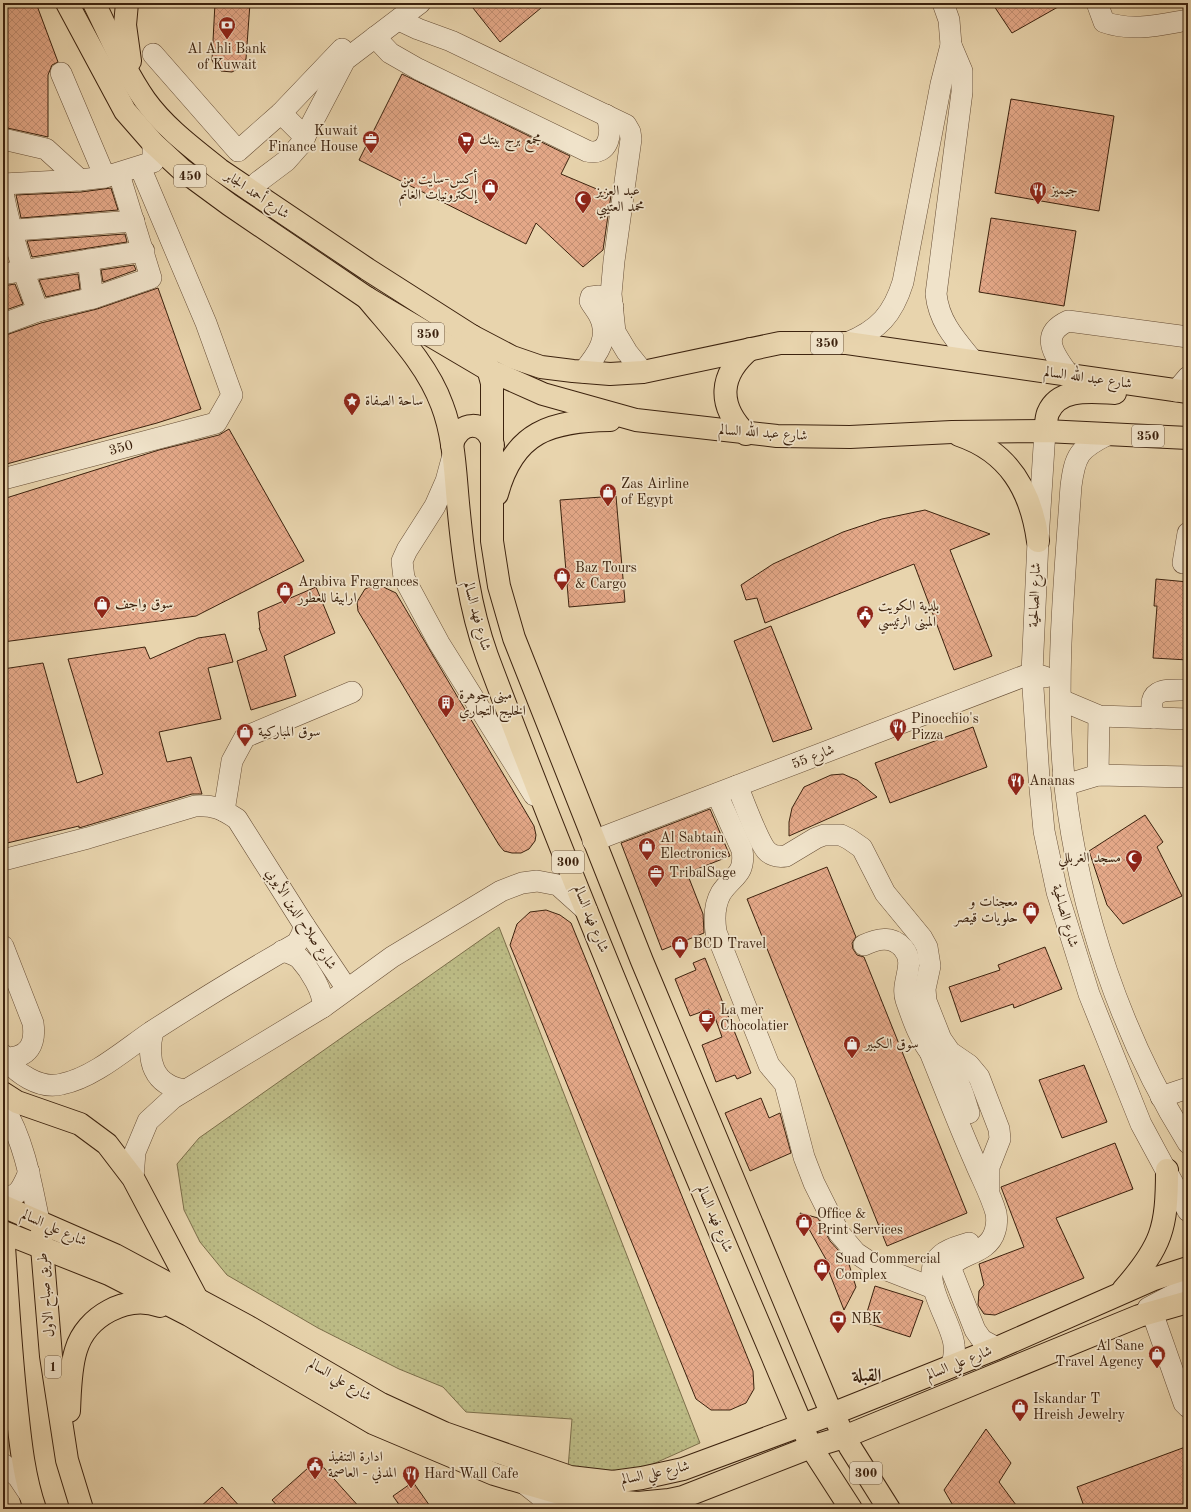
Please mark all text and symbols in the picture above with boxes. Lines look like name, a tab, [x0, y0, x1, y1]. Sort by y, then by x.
bank icon: Al Ahli Bank of Kuwait	[217, 15, 237, 40]
place label: Al Ahli Bank of Kuwait	[187, 42, 267, 72]
place label: Kuwait Finance House	[268, 124, 358, 154]
office icon: Kuwait Finance House	[361, 129, 381, 154]
supermarket icon: مجمع برج بيتك	[456, 130, 476, 155]
place label: مجمع برج بيتك	[479, 133, 541, 153]
street label: شارع أحمد الجابر	[219, 164, 294, 225]
road number: 450	[174, 165, 206, 187]
place label: أكس-سايت من إلكترونيات الغانم	[399, 168, 478, 207]
shop icon: أكس-سايت من إلكترونيات الغانم	[480, 177, 500, 202]
restaurant icon: جيميز	[1028, 180, 1048, 205]
place label: جيميز	[1049, 183, 1078, 198]
place label: عبد العزيز محمد العتيبي	[594, 184, 644, 219]
mosque icon: عبد العزيز محمد العتيبي	[573, 189, 593, 214]
road number: 350	[412, 323, 444, 345]
road number: 350	[811, 332, 843, 354]
street label: شارع عبد الله السالم	[1042, 360, 1134, 396]
place icon: ساحة الصفاة	[342, 391, 362, 416]
place label: ساحة الصفاة	[365, 394, 423, 408]
street label: شارع عبد الله السالم	[718, 418, 808, 448]
road number: 350	[1132, 425, 1164, 447]
street label: 350	[107, 438, 135, 458]
place label: Zas Airline of Egypt	[621, 477, 689, 507]
shop icon: Zas Airline of Egypt	[598, 482, 618, 507]
place label: Baz Tours & Cargo	[575, 561, 637, 591]
street label: شارع الصالحية	[1027, 562, 1047, 628]
shop icon: Baz Tours & Cargo	[552, 566, 572, 591]
place label: Arabiva Fragrances ارابيفا للعطور	[296, 575, 419, 606]
shop icon: Arabiva Fragrances ارابيفا للعطور	[275, 580, 295, 605]
street label: شارع فهد السالم	[456, 580, 493, 654]
shop icon: سوق واجف	[92, 594, 112, 619]
place label: سوق واجف	[115, 597, 173, 612]
place label: بلدية الكويت المبنى الرئيسي	[878, 598, 940, 635]
public building icon: بلدية الكويت المبنى الرئيسي	[855, 604, 875, 629]
place label: مبنى جوهرة الخليج التجاري	[459, 688, 526, 723]
building icon: مبنى جوهرة الخليج التجاري	[436, 693, 456, 718]
place label: Pinocchio's Pizza	[911, 712, 979, 742]
restaurant icon: Pinocchio's Pizza	[888, 717, 908, 742]
shop icon: سوق المباركية	[235, 722, 255, 747]
place label: سوق المباركية	[258, 725, 320, 740]
street label: شارع 55	[790, 742, 838, 775]
restaurant icon: Ananas	[1006, 771, 1026, 796]
place label: Ananas	[1029, 774, 1075, 788]
place label: Al Sabtain Electronics	[660, 831, 727, 861]
shop icon: Al Sabtain Electronics	[637, 836, 657, 861]
mosque icon: مسجد الغربللي	[1124, 848, 1144, 873]
road number: 300	[552, 851, 584, 873]
place label: مسجد الغربللي	[1058, 851, 1121, 870]
office icon: TribalSage	[646, 863, 666, 888]
street label: شارع صلاح الدين الأيوبي	[259, 864, 342, 975]
place label: TribalSage	[669, 866, 736, 880]
street label: شارع فهد السالم	[567, 883, 611, 957]
street label: شارع الصالحية	[1046, 883, 1081, 950]
place label: معجنات و حلويات قيصر	[953, 895, 1018, 927]
shop icon: معجنات و حلويات قيصر	[1021, 900, 1041, 925]
shop icon: BCD Travel	[670, 934, 690, 959]
place label: BCD Travel	[693, 937, 766, 951]
place label: La mer Chocolatier	[720, 1003, 789, 1033]
cafe icon: La mer Chocolatier	[697, 1008, 717, 1033]
shop icon: سوق الكبير	[842, 1034, 862, 1059]
place label: سوق الكبير	[863, 1036, 919, 1052]
street label: شارع فهد السالم	[690, 1184, 735, 1256]
street label: شارع علي السالم	[17, 1207, 89, 1253]
place label: Office & Print Services	[817, 1207, 903, 1237]
shop icon: Office & Print Services	[794, 1212, 814, 1237]
street label: طريق صباح الاول	[35, 1251, 62, 1338]
place label: Suad Commercial Complex	[835, 1252, 941, 1282]
shop icon: Suad Commercial Complex	[812, 1257, 832, 1282]
bank icon: NBK	[828, 1309, 848, 1334]
place label: NBK	[851, 1312, 882, 1326]
place label: Al Sane Travel Agency	[1055, 1339, 1145, 1369]
street label: شارع علي السالم	[924, 1343, 996, 1387]
shop icon: Al Sane Travel Agency	[1147, 1344, 1167, 1369]
road number: 1	[45, 1356, 61, 1378]
street label: شارع علي السالم	[304, 1357, 374, 1408]
district label: القبلة	[852, 1367, 882, 1386]
place label: Iskandar T Hreish Jewelry	[1033, 1392, 1126, 1422]
shop icon: Iskandar T Hreish Jewelry	[1010, 1397, 1030, 1422]
place label: ادارة التنفيذ المدني - العاصمة	[328, 1450, 397, 1484]
public building icon: ادارة التنفيذ المدني - العاصمة	[305, 1455, 325, 1480]
street label: شارع علي السالم	[619, 1459, 692, 1492]
road number: 300	[850, 1462, 882, 1484]
restaurant icon: Hard Wall Cafe	[401, 1464, 421, 1489]
place label: Hard Wall Cafe	[424, 1467, 519, 1481]

